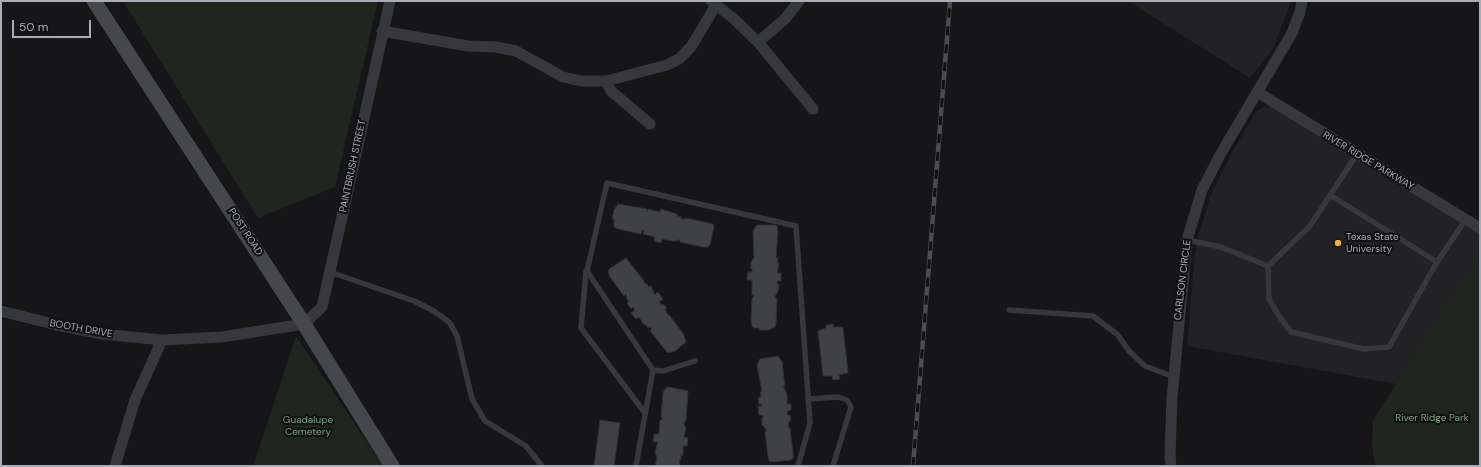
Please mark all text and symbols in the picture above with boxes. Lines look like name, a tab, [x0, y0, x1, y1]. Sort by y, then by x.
scale bar	[14, 12, 93, 38]
text: 50 m	[19, 19, 48, 35]
street label: PAINTBRUSH STREET	[337, 119, 369, 213]
street label: RIVER RIDGE PARKWAY	[1320, 129, 1416, 193]
street label: POST ROAD	[225, 206, 265, 258]
place label: Texas State University	[1346, 231, 1399, 254]
marker: Texas State University	[1333, 238, 1343, 248]
street label: CARLSON CIRCLE	[1172, 239, 1194, 321]
street label: BOOTH DRIVE	[49, 318, 113, 340]
park label: River Ridge Park	[1395, 412, 1469, 424]
park label: Guadalupe Cemetery	[283, 414, 333, 438]

